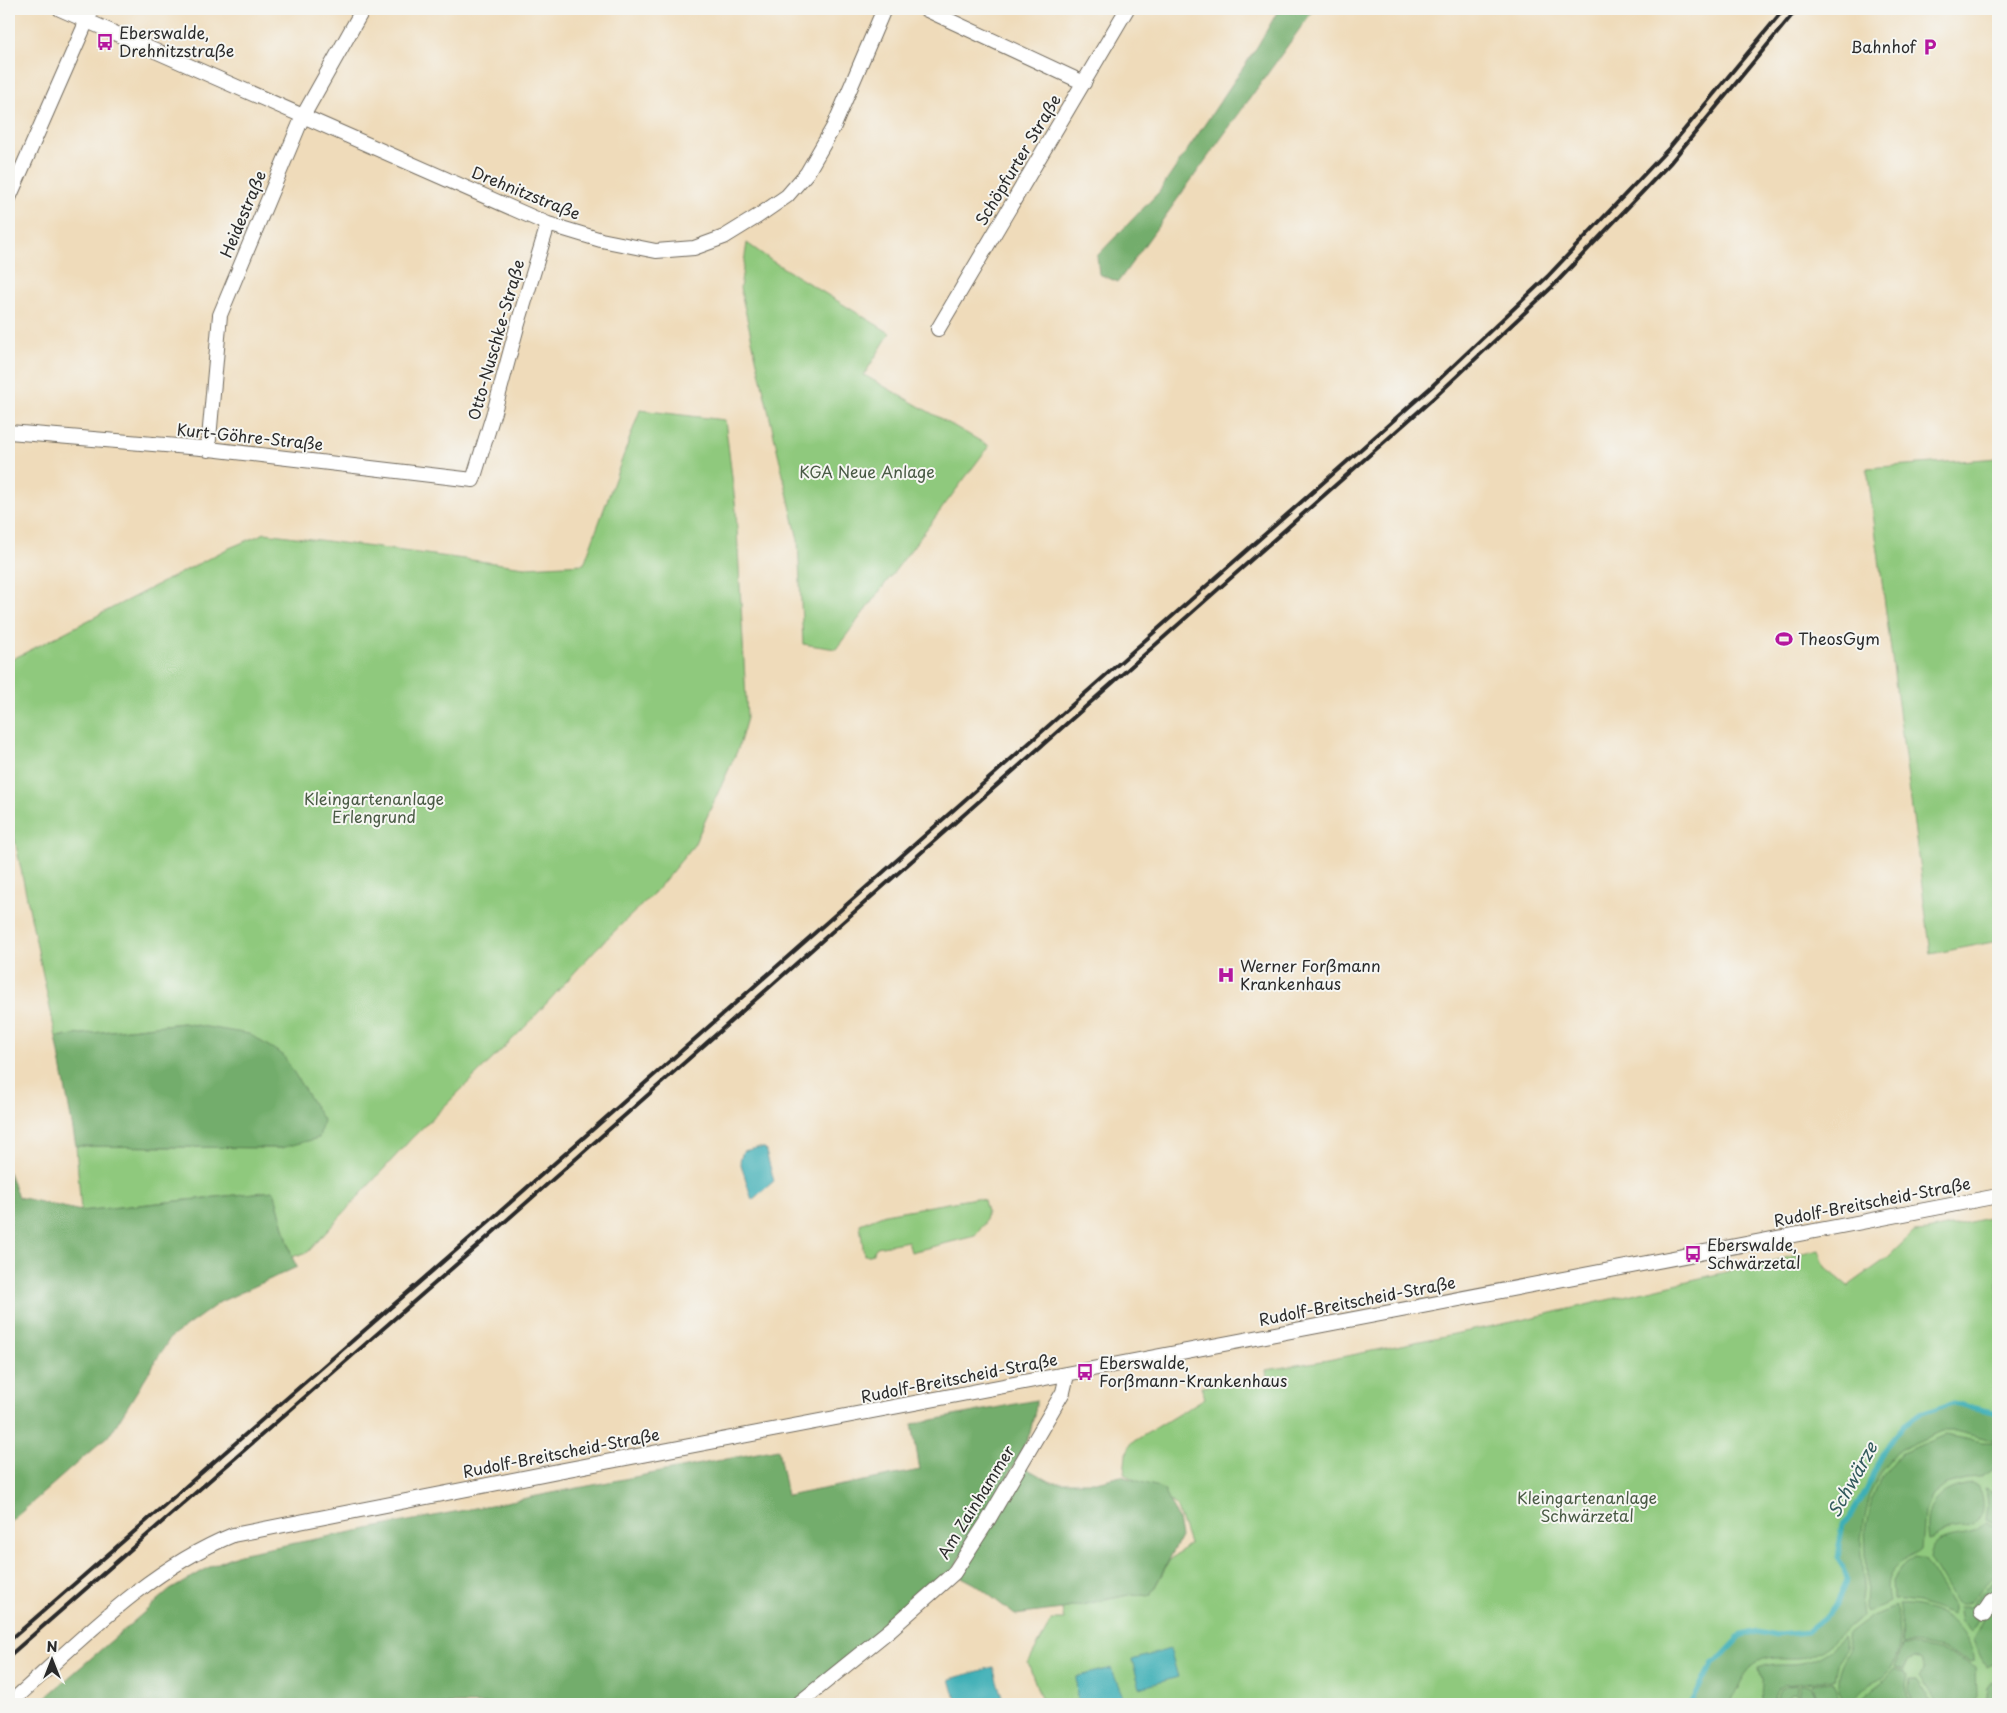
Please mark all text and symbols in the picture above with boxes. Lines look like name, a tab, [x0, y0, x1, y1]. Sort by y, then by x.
place label: Eberswalde, Drehnitzstraße	[119, 20, 234, 62]
bus stop icon: Eberswalde, Drehnitzstraße	[95, 32, 115, 52]
place label: Bahnhof	[1850, 34, 1918, 58]
parking icon: Bahnhof	[1920, 37, 1940, 57]
street label: Schöpfurter Straße	[968, 89, 1066, 230]
street label: Drehnitzstraße	[468, 159, 584, 225]
street label: Heidestraße	[213, 166, 271, 261]
street label: Otto-Nuschke-Straße	[461, 256, 530, 423]
street label: Kurt-Göhre-Straße	[176, 416, 325, 456]
park label: KGA Neue Anlage	[799, 459, 935, 483]
place label: TheosGym	[1798, 626, 1880, 650]
sports icon: TheosGym	[1774, 629, 1794, 649]
park label: Kleingartenanlage Erlengrund	[304, 786, 444, 828]
place label: Werner Forßmann Krankenhaus	[1240, 953, 1381, 995]
hospital icon: Werner Forßmann Krankenhaus	[1216, 965, 1236, 985]
street label: Rudolf-Breitscheid-Straße	[1771, 1170, 1972, 1232]
place label: Eberswalde, Schwärzetal	[1707, 1232, 1801, 1274]
bus stop icon: Eberswalde, Schwärzetal	[1683, 1244, 1703, 1264]
street label: Rudolf-Breitscheid-Straße	[1256, 1269, 1457, 1331]
street label: Rudolf-Breitscheid-Straße	[858, 1346, 1059, 1408]
place label: Eberswalde, Forßmann-Krankenhaus	[1099, 1350, 1287, 1392]
bus stop icon: Eberswalde, Forßmann-Krankenhaus	[1075, 1362, 1095, 1382]
street label: Rudolf-Breitscheid-Straße	[460, 1421, 661, 1483]
water label: Schwärze	[1820, 1435, 1884, 1522]
street label: Am Zainhammer	[931, 1440, 1020, 1563]
park label: Kleingartenanlage Schwärzetal	[1517, 1485, 1657, 1527]
north arrow	[28, 1636, 78, 1686]
text: N	[46, 1636, 58, 1657]

